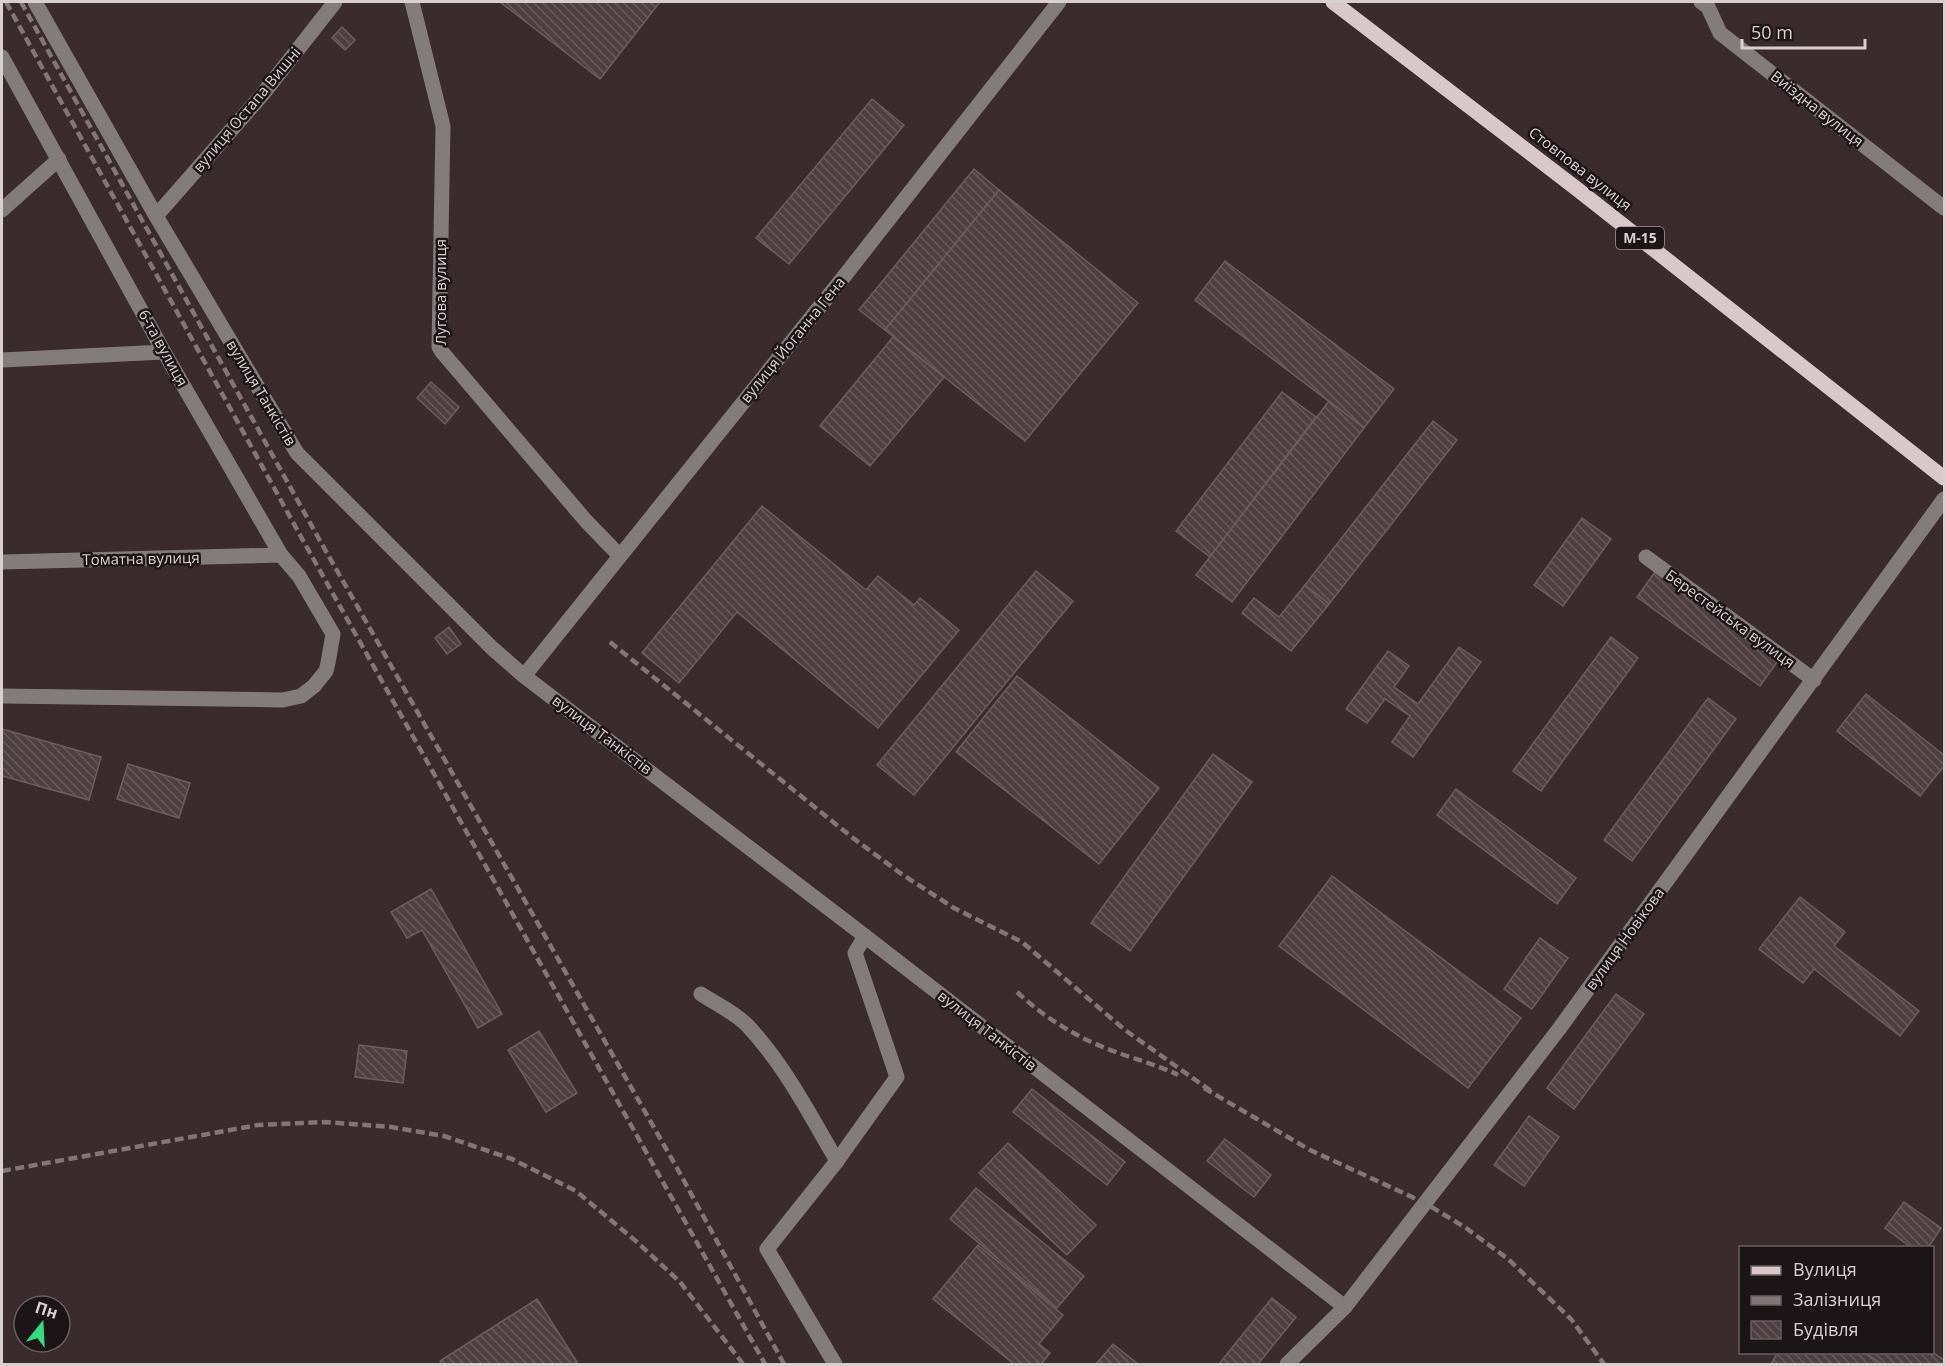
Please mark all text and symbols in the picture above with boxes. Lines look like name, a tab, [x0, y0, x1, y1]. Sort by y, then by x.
scale bar	[1742, 12, 1865, 50]
text: 50 m	[1751, 20, 1793, 44]
street label: вулиця Остапа Вишні	[188, 43, 305, 176]
street label: Виїздна вулиця	[1767, 66, 1868, 151]
street label: Стовпова вулиця	[1525, 122, 1636, 215]
road number: М-15	[1616, 227, 1664, 249]
street label: Лугова вулиця	[430, 239, 450, 345]
street label: вулиця Йоганна Гена	[735, 272, 849, 406]
street label: 6-та вулиця	[135, 306, 193, 389]
street label: вулиця Танкістів	[222, 336, 301, 449]
street label: Томатна вулиця	[82, 547, 200, 569]
street label: Берестейська вулиця	[1662, 564, 1799, 672]
street label: вулиця Танкістів	[549, 690, 657, 778]
street label: вулиця Новікова	[1580, 883, 1668, 994]
street label: вулиця Танкістів	[934, 985, 1041, 1075]
legend	[1739, 1246, 1934, 1354]
text: Вулиця	[1793, 1257, 1857, 1281]
text: Залізниця	[1793, 1287, 1881, 1311]
north arrow	[12, 1294, 72, 1354]
text: Пн	[33, 1296, 61, 1324]
text: Будівля	[1793, 1317, 1859, 1341]

